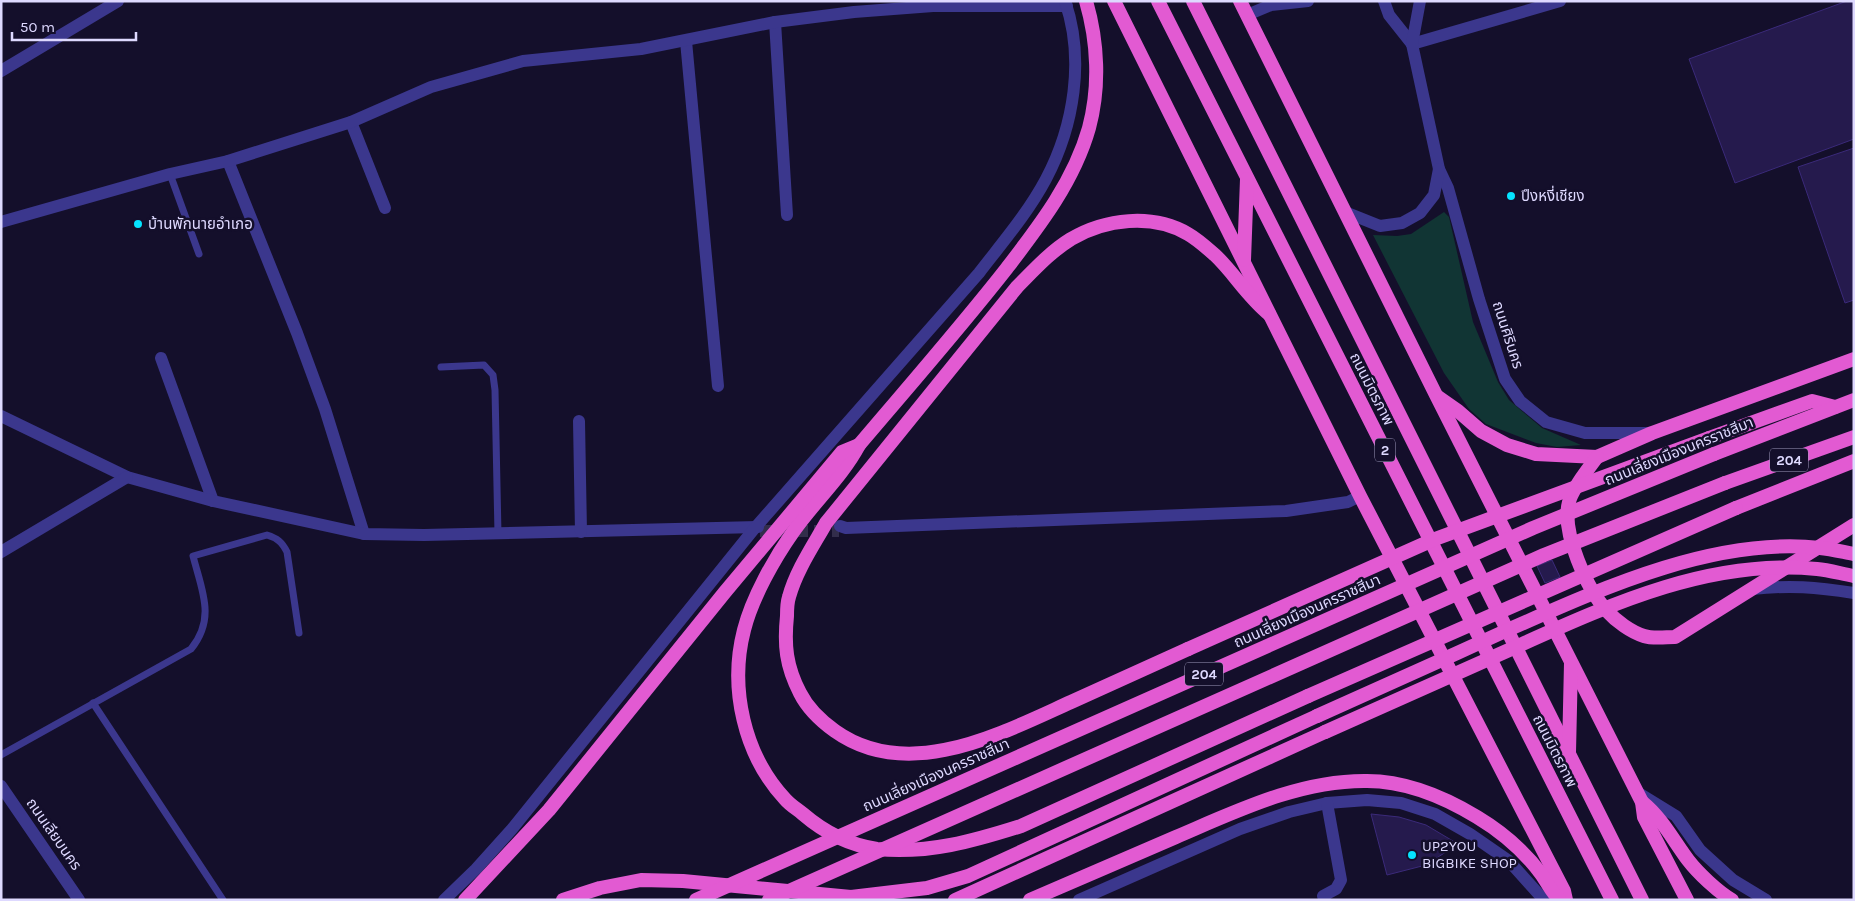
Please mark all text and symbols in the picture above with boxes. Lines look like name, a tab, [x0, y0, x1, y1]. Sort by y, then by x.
scale bar	[12, 10, 136, 42]
text: 50 m	[20, 18, 55, 36]
place label: ปึงหงี่เชียง	[1521, 185, 1584, 205]
marker: ปึงหงี่เชียง	[1505, 190, 1517, 202]
place label: บ้านพักนายอำเภอ	[148, 215, 253, 233]
marker: บ้านพักนายอำเภอ	[132, 218, 144, 230]
street label: ถนนศิรินคร	[1489, 299, 1527, 371]
street label: ถนนมิตรภาพ	[1346, 350, 1398, 428]
street label: ถนนเลี่ยงเมืองนครราชสีมา	[1601, 411, 1756, 489]
road number: 2	[1375, 438, 1395, 462]
road number: 204	[1770, 448, 1808, 472]
street label: ถนนเลี่ยงเมืองนครราชสีมา	[1230, 569, 1383, 652]
road number: 204	[1185, 662, 1223, 686]
street label: ถนนมิตรภาพ	[1529, 712, 1581, 790]
street label: ถนนเลี่ยงเมืองนครราชสีมา	[859, 733, 1012, 816]
street label: ถนนเลียบนคร	[23, 794, 85, 874]
place label: UP2YOU BIGBIKE SHOP	[1422, 837, 1517, 872]
marker: UP2YOU BIGBIKE SHOP	[1406, 849, 1418, 861]

